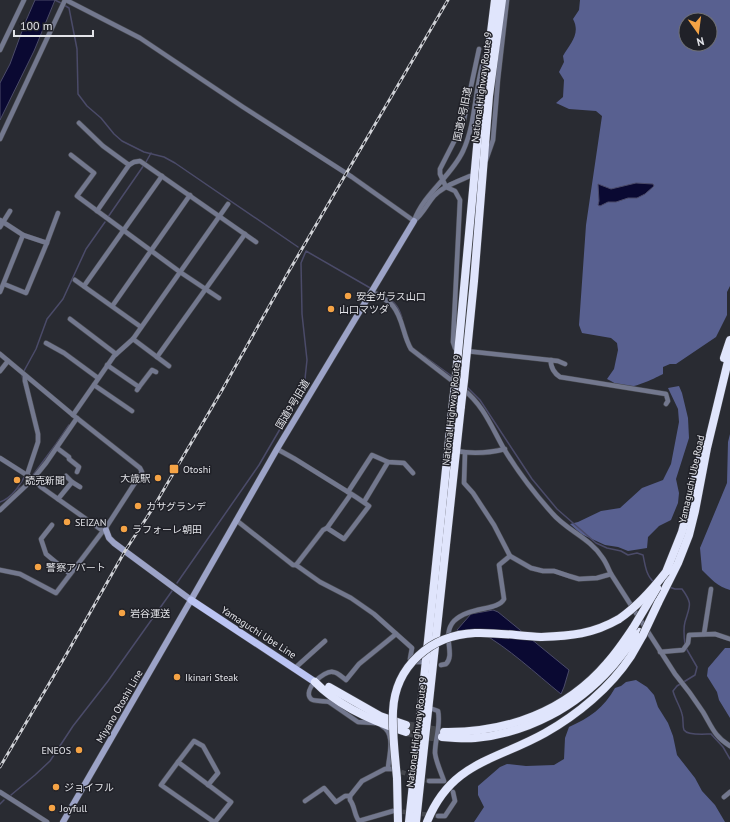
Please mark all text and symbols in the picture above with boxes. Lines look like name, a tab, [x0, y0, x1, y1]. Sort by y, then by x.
scale bar	[14, 12, 93, 38]
north arrow	[678, 12, 718, 52]
text: 100 m	[20, 18, 53, 33]
street label: National Highway Route 9	[468, 31, 495, 143]
text: N	[695, 34, 706, 49]
street label: 国道9号旧道	[450, 86, 475, 143]
place label: 安全ガラス山口	[356, 290, 426, 303]
marker: 安全ガラス山口	[343, 291, 353, 301]
place label: 山口マツダ	[339, 303, 389, 316]
marker: 山口マツダ	[326, 304, 336, 314]
street label: National Highway Route 9	[439, 354, 464, 466]
street label: 国道9号旧道	[273, 377, 312, 431]
street label: Yamaguchi Ube Road	[676, 434, 707, 524]
marker: Otoshi	[168, 463, 180, 475]
place label: Otoshi	[183, 463, 211, 476]
place label: 大歳駅	[120, 472, 151, 485]
marker: 大歳駅	[153, 473, 163, 483]
place label: 読売新聞	[25, 474, 65, 487]
marker: 読売新聞	[12, 475, 22, 485]
place label: カサグランデ	[146, 500, 206, 513]
marker: カサグランデ	[133, 501, 143, 511]
place label: SEIZAN	[75, 516, 106, 529]
marker: SEIZAN	[62, 517, 72, 527]
place label: ラフォーレ朝田	[132, 523, 202, 536]
marker: ラフォーレ朝田	[119, 524, 129, 534]
place label: 警察アパート	[46, 561, 106, 574]
marker: 警察アパート	[33, 562, 43, 572]
street label: Yamaguchi Ube Line	[219, 603, 299, 662]
place label: 岩谷運送	[130, 607, 170, 620]
marker: 岩谷運送	[117, 608, 127, 618]
street label: Miyano Otoshi Line	[93, 667, 146, 745]
place label: Ikinari Steak	[185, 671, 238, 684]
marker: Ikinari Steak	[172, 672, 182, 682]
street label: National Highway Route 9	[403, 676, 430, 788]
place label: ENEOS	[41, 744, 71, 757]
marker: ENEOS	[74, 745, 84, 755]
place label: ジョイフル	[64, 781, 114, 794]
marker: ジョイフル	[51, 782, 61, 792]
place label: Joyfull	[59, 802, 87, 815]
marker: Joyfull	[47, 803, 57, 813]

